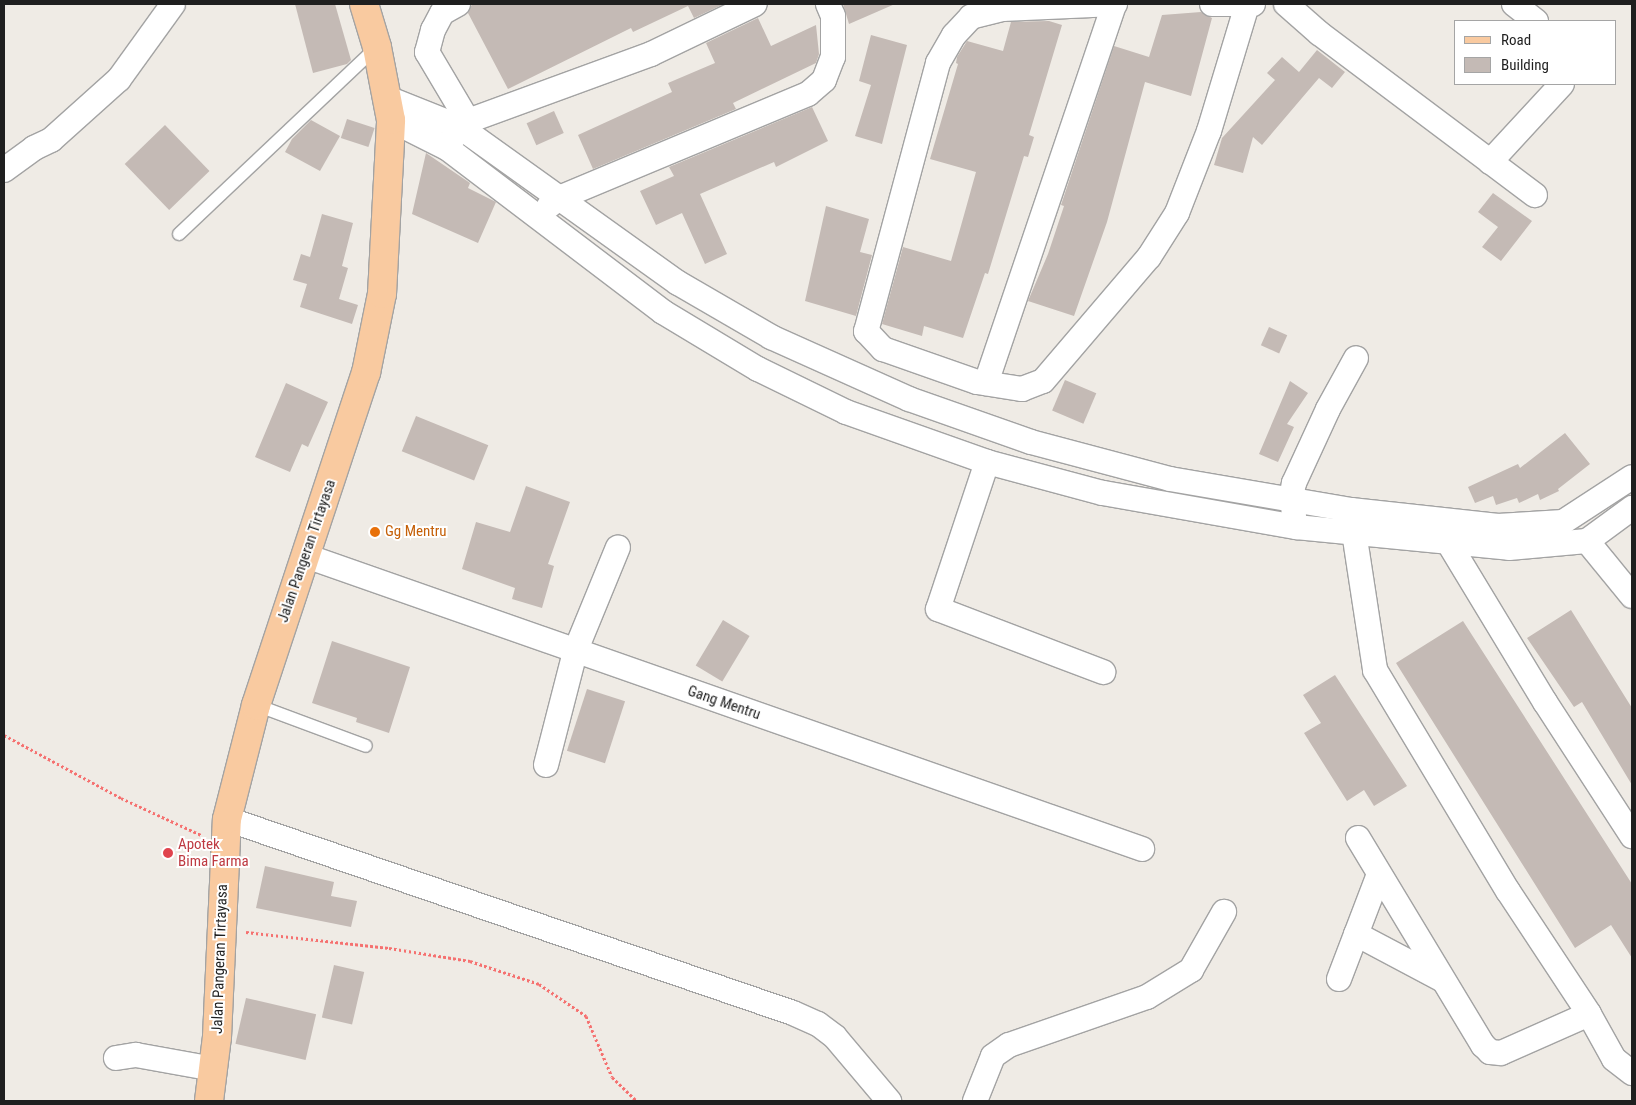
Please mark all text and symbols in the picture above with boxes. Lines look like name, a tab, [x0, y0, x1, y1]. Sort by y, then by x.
legend	[1454, 20, 1616, 85]
text: Road	[1501, 31, 1531, 49]
text: Building	[1501, 56, 1549, 74]
street label: Jalan Pangeran Tirtayasa	[274, 477, 340, 625]
place label: Gg Mentru	[385, 523, 447, 541]
marker: Gg Mentru	[369, 526, 381, 538]
street label: Gang Mentru	[685, 682, 763, 724]
place label: Apotek Bima Farma	[178, 835, 249, 870]
marker: Apotek Bima Farma	[162, 847, 174, 859]
street label: Jalan Pangeran Tirtayasa	[208, 884, 232, 1034]

